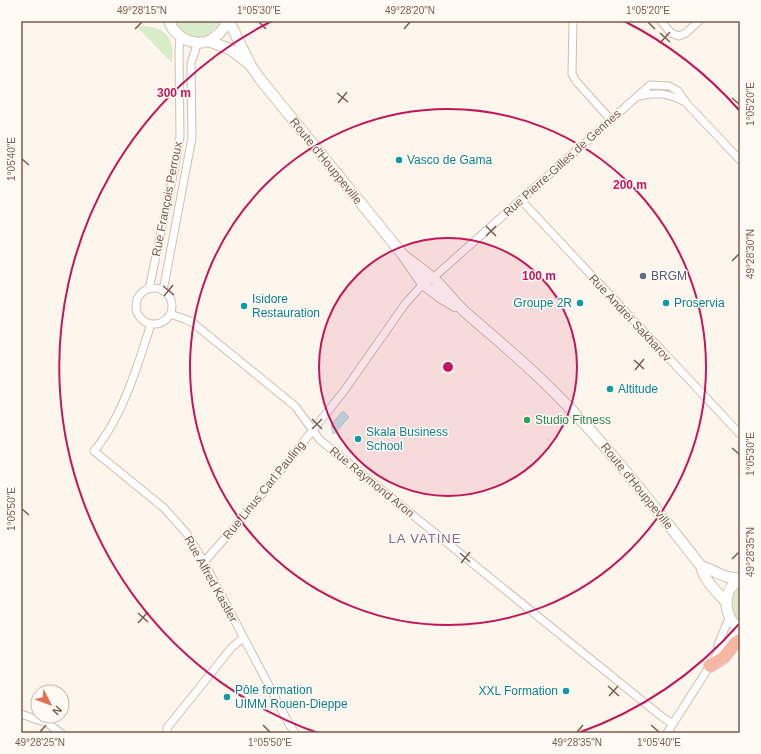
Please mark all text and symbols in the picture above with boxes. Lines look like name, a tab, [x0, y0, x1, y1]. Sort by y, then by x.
text: 49°28'15"N	[117, 5, 167, 16]
text: 1°05'30"E	[237, 5, 281, 16]
text: 49°28'20"N	[385, 5, 435, 16]
text: 1°05'20"E	[626, 5, 670, 16]
text: 1°05'20"E	[745, 82, 756, 126]
text: 300 m	[157, 86, 191, 100]
street label: Rue Pierre-Gilles de Gennes	[500, 106, 624, 220]
street label: Route d'Houppeville	[287, 115, 365, 207]
text: 1°05'40"E	[6, 137, 17, 181]
street label: Rue François Perroux	[149, 140, 185, 258]
place label: Vasco de Gama	[407, 153, 492, 167]
marker: Vasco de Gama	[394, 155, 404, 165]
text: 200 m	[613, 178, 647, 192]
text: 49°28'30"N	[745, 229, 756, 279]
text: 100 m	[522, 269, 556, 283]
place label: BRGM	[651, 269, 687, 283]
marker: BRGM	[638, 271, 648, 281]
street label: Rue Andreï Sakharov	[586, 272, 674, 364]
place label: Isidore Restauration	[252, 292, 320, 320]
place label: Groupe 2R	[513, 296, 572, 310]
place label: Proservia	[674, 296, 725, 310]
marker: Groupe 2R	[575, 298, 585, 308]
marker: Proservia	[661, 298, 671, 308]
marker: Isidore Restauration	[239, 301, 249, 311]
centre of rings	[441, 360, 455, 374]
place label: Altitude	[618, 382, 658, 396]
marker: Altitude	[605, 384, 615, 394]
place label: Studio Fitness	[535, 413, 611, 427]
marker: Studio Fitness	[522, 415, 532, 425]
place label: Skala Business School	[366, 425, 448, 453]
text: 1°05'30"E	[745, 432, 756, 476]
marker: Skala Business School	[353, 434, 363, 444]
street label: Rue Linus Carl Pauling	[220, 438, 308, 542]
street label: Route d'Houppeville	[598, 440, 676, 532]
street label: Rue Raymond Aron	[327, 444, 417, 520]
text: 1°05'50"E	[6, 487, 17, 531]
text: 49°28'35"N	[745, 527, 756, 577]
district label: LA VATINE	[389, 531, 461, 546]
street label: Rue Alfred Kastler	[181, 533, 241, 625]
place label: Pôle formation UIMM Rouen-Dieppe	[235, 683, 348, 711]
north arrow	[30, 684, 70, 724]
place label: XXL Formation	[478, 684, 558, 698]
marker: XXL Formation	[561, 686, 571, 696]
marker: Pôle formation UIMM Rouen-Dieppe	[222, 692, 232, 702]
text: N	[50, 704, 65, 718]
text: 49°28'25"N	[15, 737, 65, 748]
text: 1°05'50"E	[248, 737, 292, 748]
text: 49°28'35"N	[552, 737, 602, 748]
text: 1°05'40"E	[637, 737, 681, 748]

